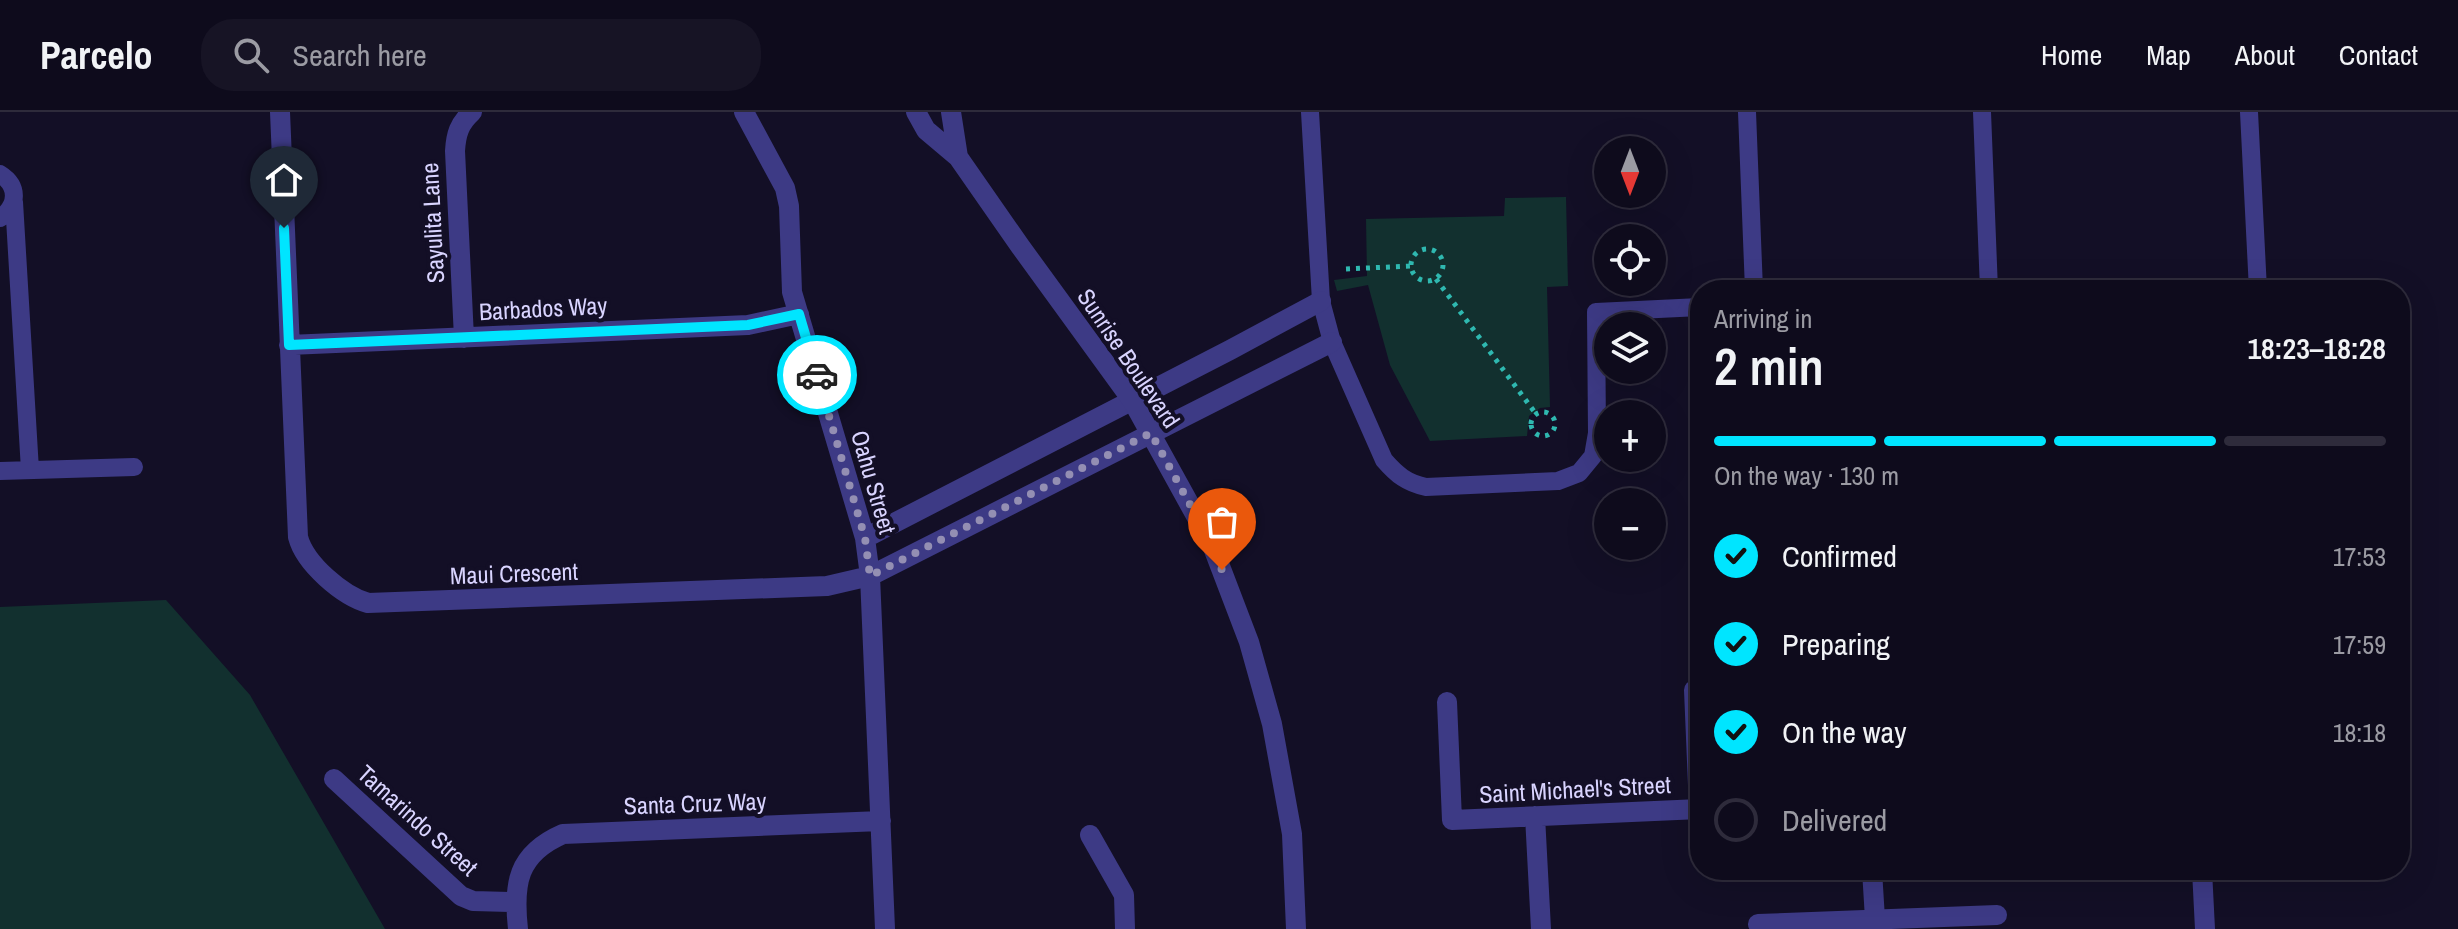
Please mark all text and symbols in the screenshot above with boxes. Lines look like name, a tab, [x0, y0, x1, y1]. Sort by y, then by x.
search box	[201, 19, 761, 91]
text: Parcelo	[40, 30, 153, 81]
icon: search	[229, 33, 273, 77]
text: Search here	[293, 35, 427, 75]
text: Home	[2041, 36, 2102, 74]
text: Map	[2146, 36, 2191, 74]
text: About	[2235, 36, 2295, 74]
text: Contact	[2339, 36, 2418, 74]
north arrow	[1594, 136, 1666, 208]
map controls	[1594, 136, 1666, 560]
pin	[250, 146, 318, 228]
icon: home	[262, 158, 306, 202]
street label: Sayulita Lane	[413, 162, 451, 284]
button: locate	[1594, 224, 1666, 296]
street label: Sunrise Boulevard	[1070, 282, 1188, 434]
street label: Barbados Way	[478, 289, 608, 327]
text: Arriving in	[1714, 301, 1812, 336]
button: layers	[1594, 312, 1666, 384]
text: 18:23–18:28	[2247, 328, 2386, 368]
text: 2 min	[1714, 331, 1824, 401]
courier	[777, 335, 857, 415]
icon: car	[795, 353, 839, 397]
button: +	[1594, 400, 1666, 472]
street label: Oahu Street	[844, 427, 904, 538]
text: On the way · 130 m	[1714, 458, 1899, 493]
pin	[1188, 488, 1256, 570]
button: −	[1594, 488, 1666, 560]
icon: bag	[1200, 500, 1244, 544]
icon: check	[1714, 534, 1758, 578]
text: Confirmed	[1782, 536, 1897, 576]
text: 17:53	[2333, 539, 2386, 574]
street label: Maui Crescent	[449, 555, 579, 591]
icon: check	[1714, 622, 1758, 666]
text: Preparing	[1782, 624, 1890, 664]
text: 17:59	[2333, 627, 2386, 662]
icon: check	[1714, 710, 1758, 754]
text: On the way	[1782, 712, 1906, 752]
text: 18:18	[2333, 715, 2386, 750]
street label: Tamarindo Street	[351, 757, 485, 883]
street label: Saint Michael's Street	[1478, 768, 1672, 810]
street label: Santa Cruz Way	[623, 785, 767, 821]
text: Delivered	[1782, 800, 1887, 840]

